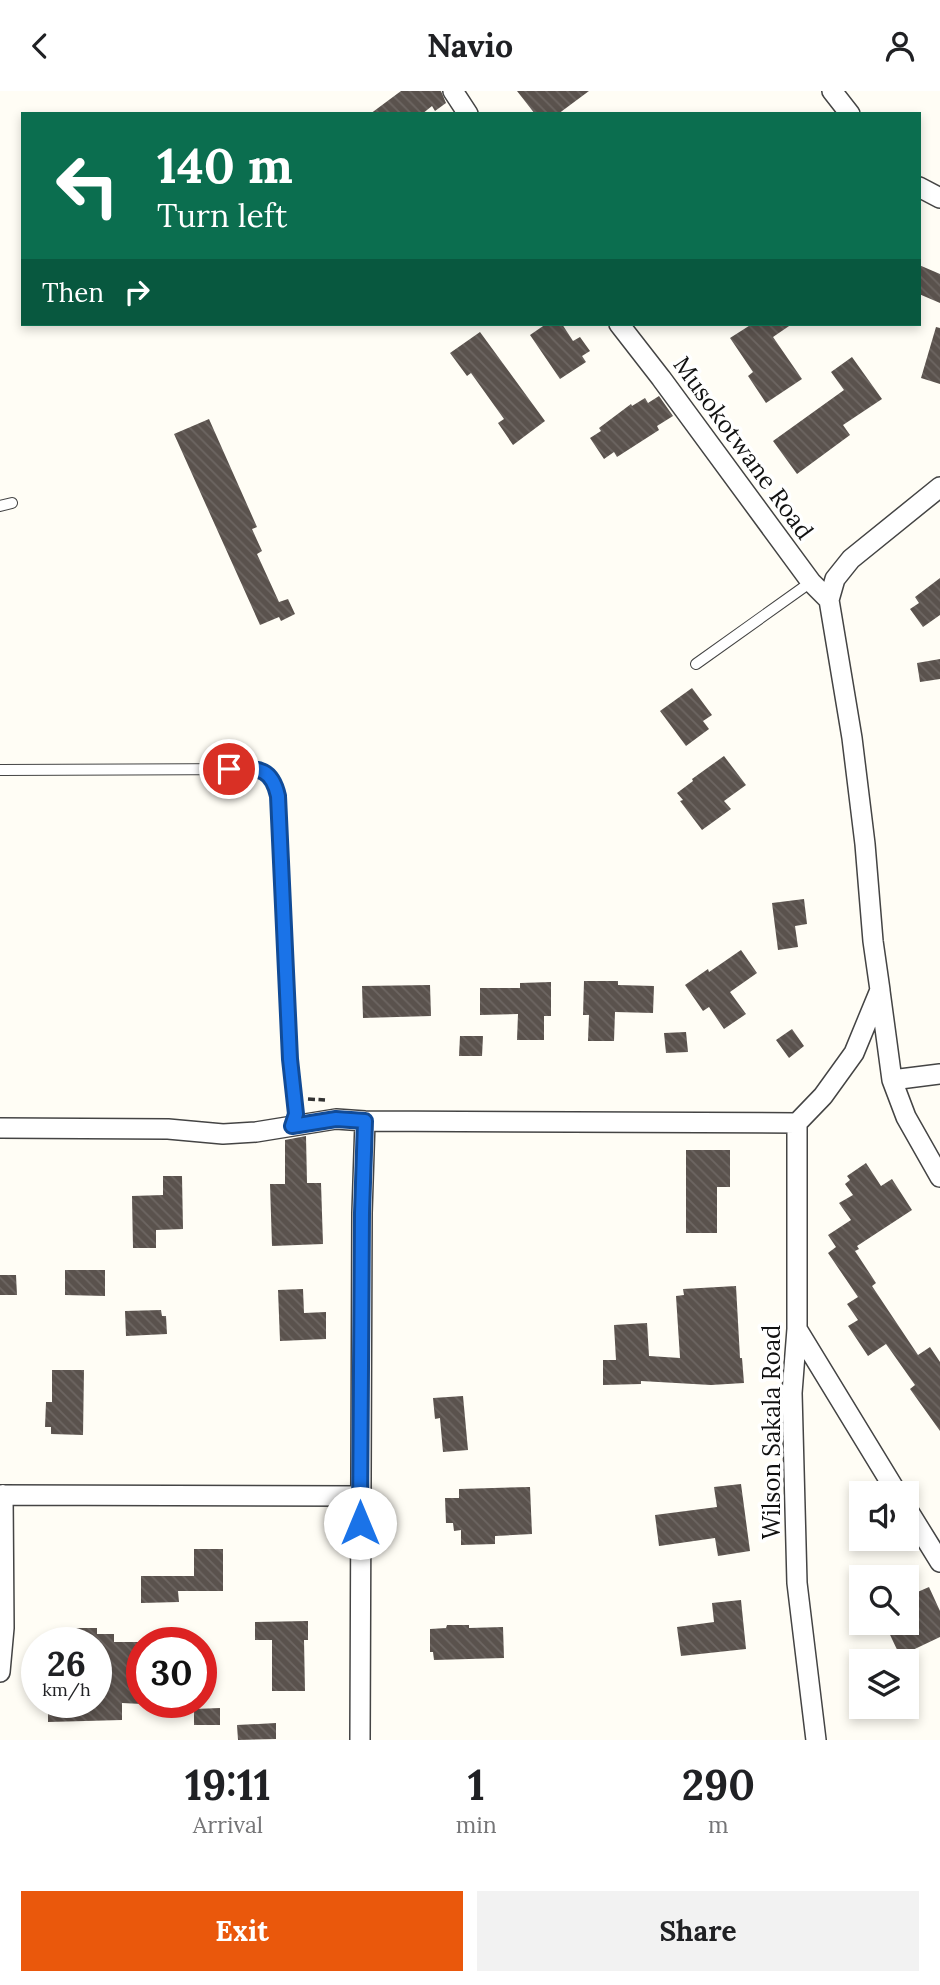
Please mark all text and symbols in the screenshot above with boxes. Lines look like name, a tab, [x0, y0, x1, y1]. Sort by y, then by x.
text: Navio	[427, 25, 513, 66]
icon: back	[21, 27, 59, 65]
icon: person	[881, 27, 919, 65]
text: 140 m	[157, 134, 293, 196]
icon: left	[42, 140, 133, 231]
text: Turn left	[157, 195, 287, 236]
icon: right	[118, 273, 156, 311]
text: Then	[42, 276, 104, 309]
street label: Musokotwane Road	[667, 350, 820, 545]
pin	[199, 739, 259, 799]
icon: arrive	[210, 750, 248, 788]
street label: Wilson Sakala Road	[756, 1325, 787, 1539]
map controls	[849, 1481, 919, 1719]
button: sound	[849, 1481, 919, 1551]
position arrow	[323, 1486, 397, 1560]
button: search	[849, 1565, 919, 1635]
speed limit sign: 30	[126, 1627, 217, 1718]
text: 26	[47, 1641, 86, 1686]
button: layers	[849, 1649, 919, 1719]
text: km/h	[42, 1678, 91, 1701]
text: 19:11	[185, 1758, 271, 1812]
text: 1	[468, 1758, 485, 1812]
text: 290	[682, 1758, 755, 1812]
text: Arrival	[193, 1810, 263, 1839]
text: min	[456, 1810, 497, 1839]
text: m	[708, 1810, 729, 1839]
button: Exit	[21, 1891, 463, 1971]
button: Share	[477, 1891, 919, 1971]

